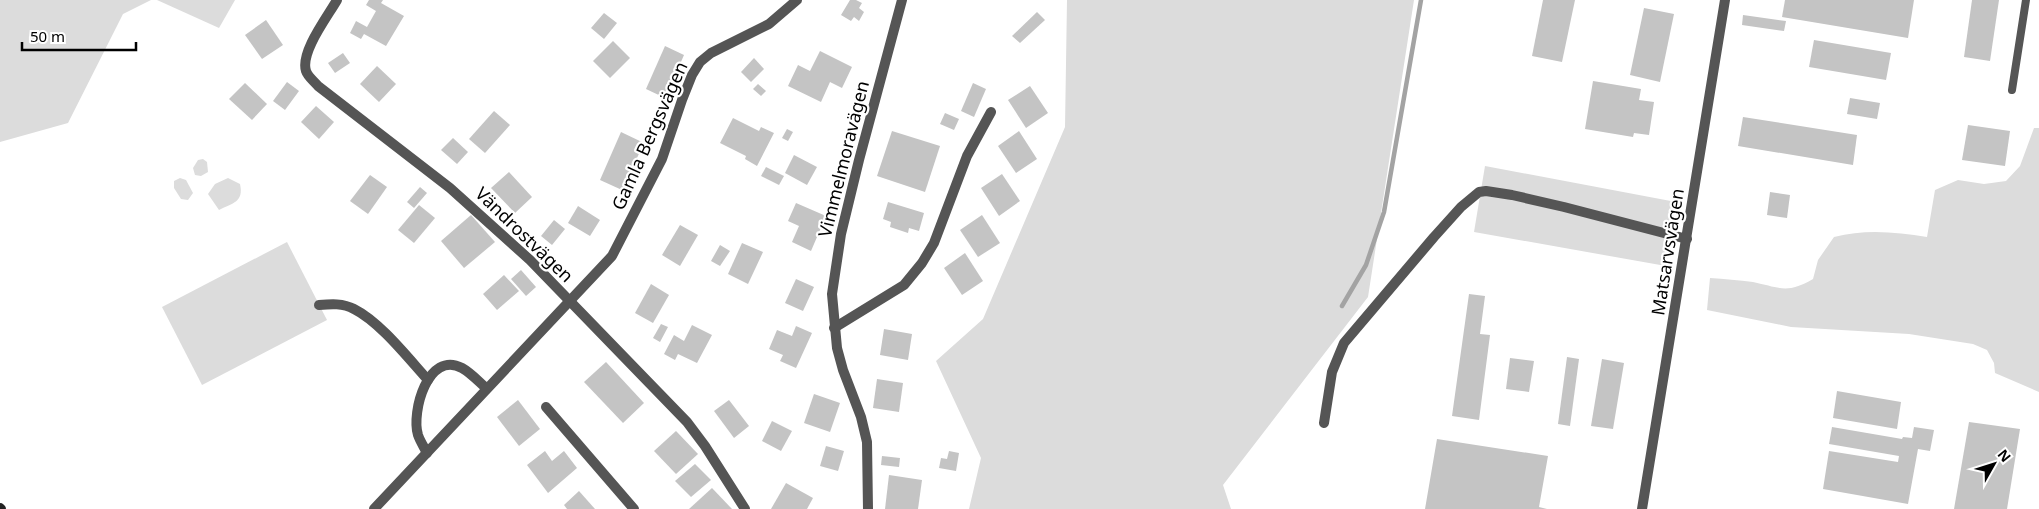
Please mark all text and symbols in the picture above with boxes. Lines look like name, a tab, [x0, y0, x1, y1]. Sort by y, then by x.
scale bar	[22, 20, 136, 52]
text: 50 m	[30, 26, 65, 46]
street label: Gamla Bergsvägen	[606, 58, 693, 213]
street label: Vimmelmoravägen	[812, 78, 874, 239]
street label: Vändrostvägen	[471, 181, 579, 287]
street label: Matsarvsvägen	[1645, 187, 1689, 317]
north arrow	[1969, 439, 2019, 489]
text: N	[1994, 445, 2015, 466]

